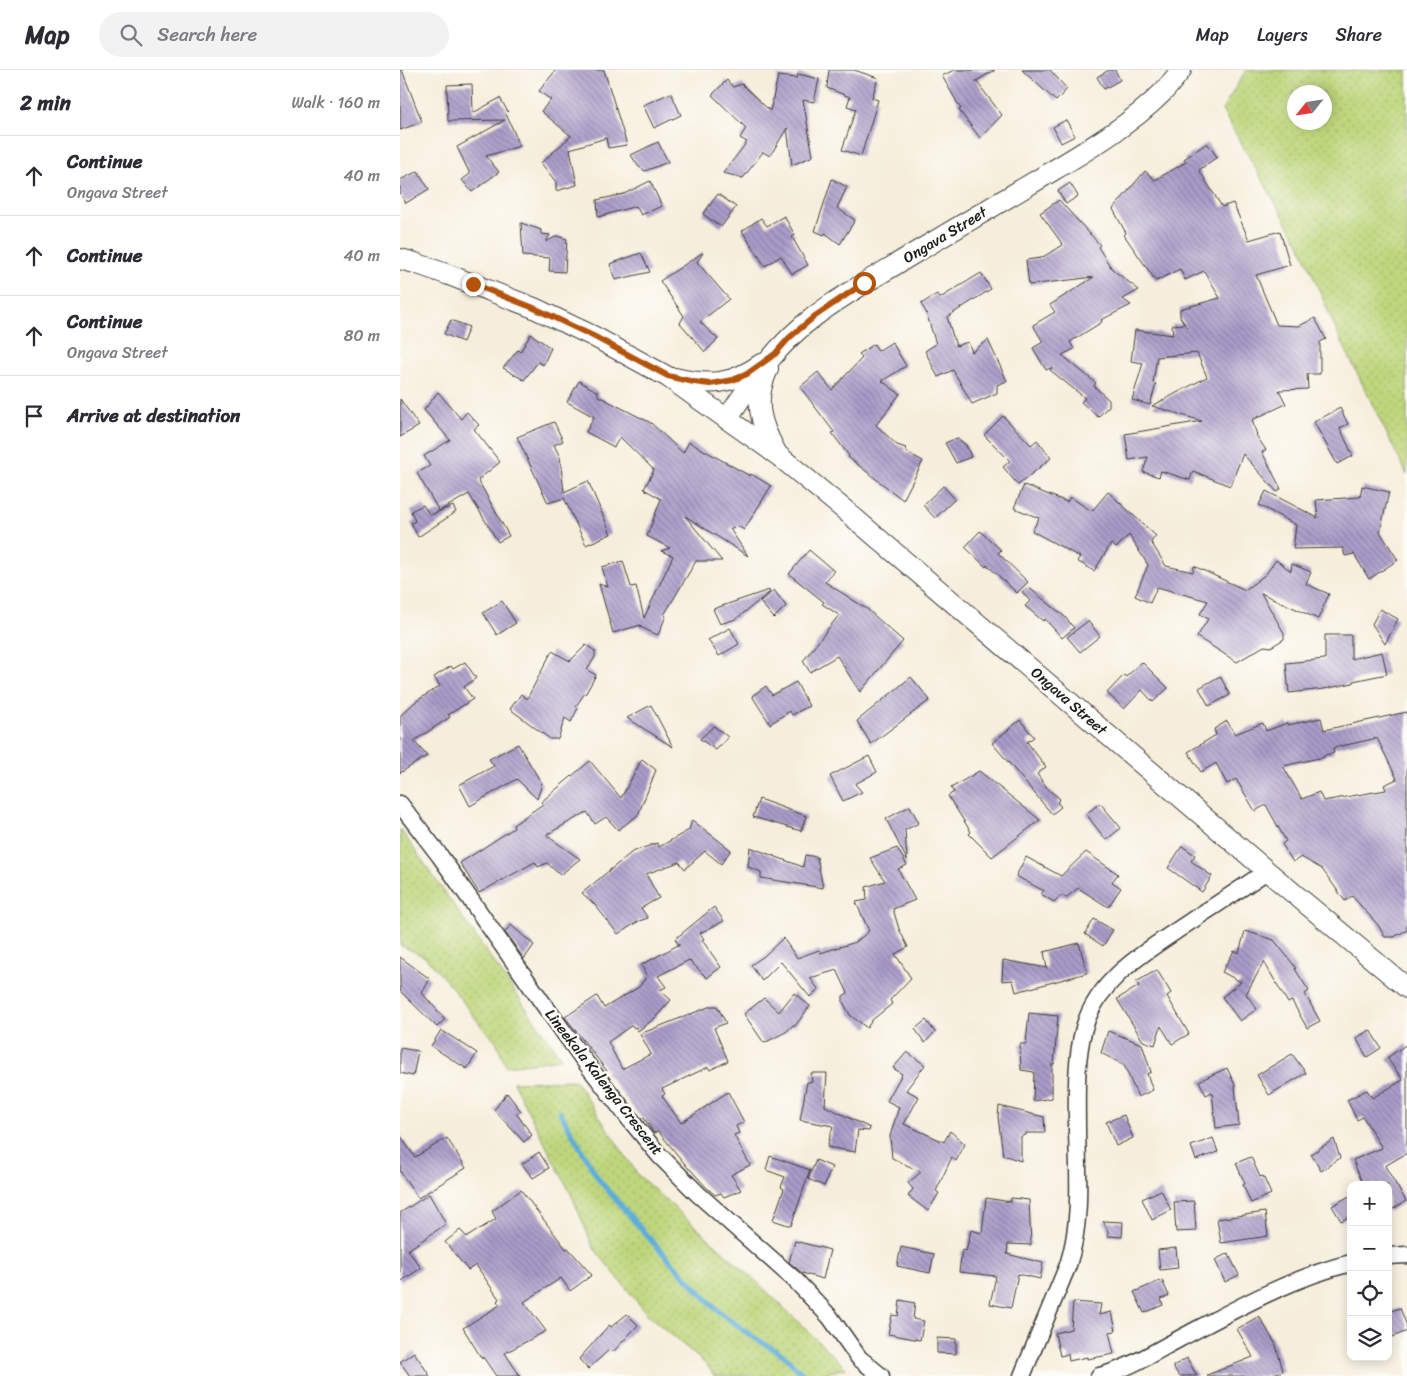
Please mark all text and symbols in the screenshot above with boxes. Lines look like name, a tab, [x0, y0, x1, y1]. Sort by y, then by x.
search box	[99, 12, 449, 57]
text: Map	[25, 14, 69, 56]
text: Search here	[157, 18, 257, 51]
text: Map	[1196, 19, 1229, 51]
text: Layers	[1257, 19, 1308, 51]
text: Share	[1336, 19, 1382, 51]
icon: search	[117, 21, 145, 49]
text: 2 min	[20, 84, 71, 122]
north arrow	[1287, 85, 1332, 130]
text: Walk · 160 m	[291, 88, 380, 117]
text: Continue	[67, 145, 143, 178]
text: 40 m	[343, 161, 380, 190]
icon: ahead	[20, 162, 48, 190]
text: Ongava Street	[67, 178, 168, 207]
street label: Ongava Street	[898, 199, 993, 270]
text: Continue	[67, 239, 143, 272]
text: 40 m	[343, 241, 380, 270]
icon: ahead	[20, 242, 48, 270]
route start	[853, 272, 876, 295]
route end	[462, 273, 485, 296]
text: Continue	[67, 305, 143, 338]
text: 80 m	[344, 321, 380, 350]
icon: ahead	[20, 322, 48, 350]
text: Ongava Street	[67, 338, 168, 367]
text: Arrive at destination	[67, 399, 240, 432]
icon: arrive	[20, 402, 48, 430]
street label: Ongava Street	[1025, 660, 1114, 742]
street label: Lineekala Kalenga Crescent	[538, 1003, 670, 1161]
map controls	[1347, 1181, 1392, 1361]
button: +	[1347, 1181, 1392, 1226]
button: −	[1347, 1226, 1392, 1271]
button: locate	[1347, 1271, 1392, 1316]
button: layers	[1347, 1316, 1392, 1361]

